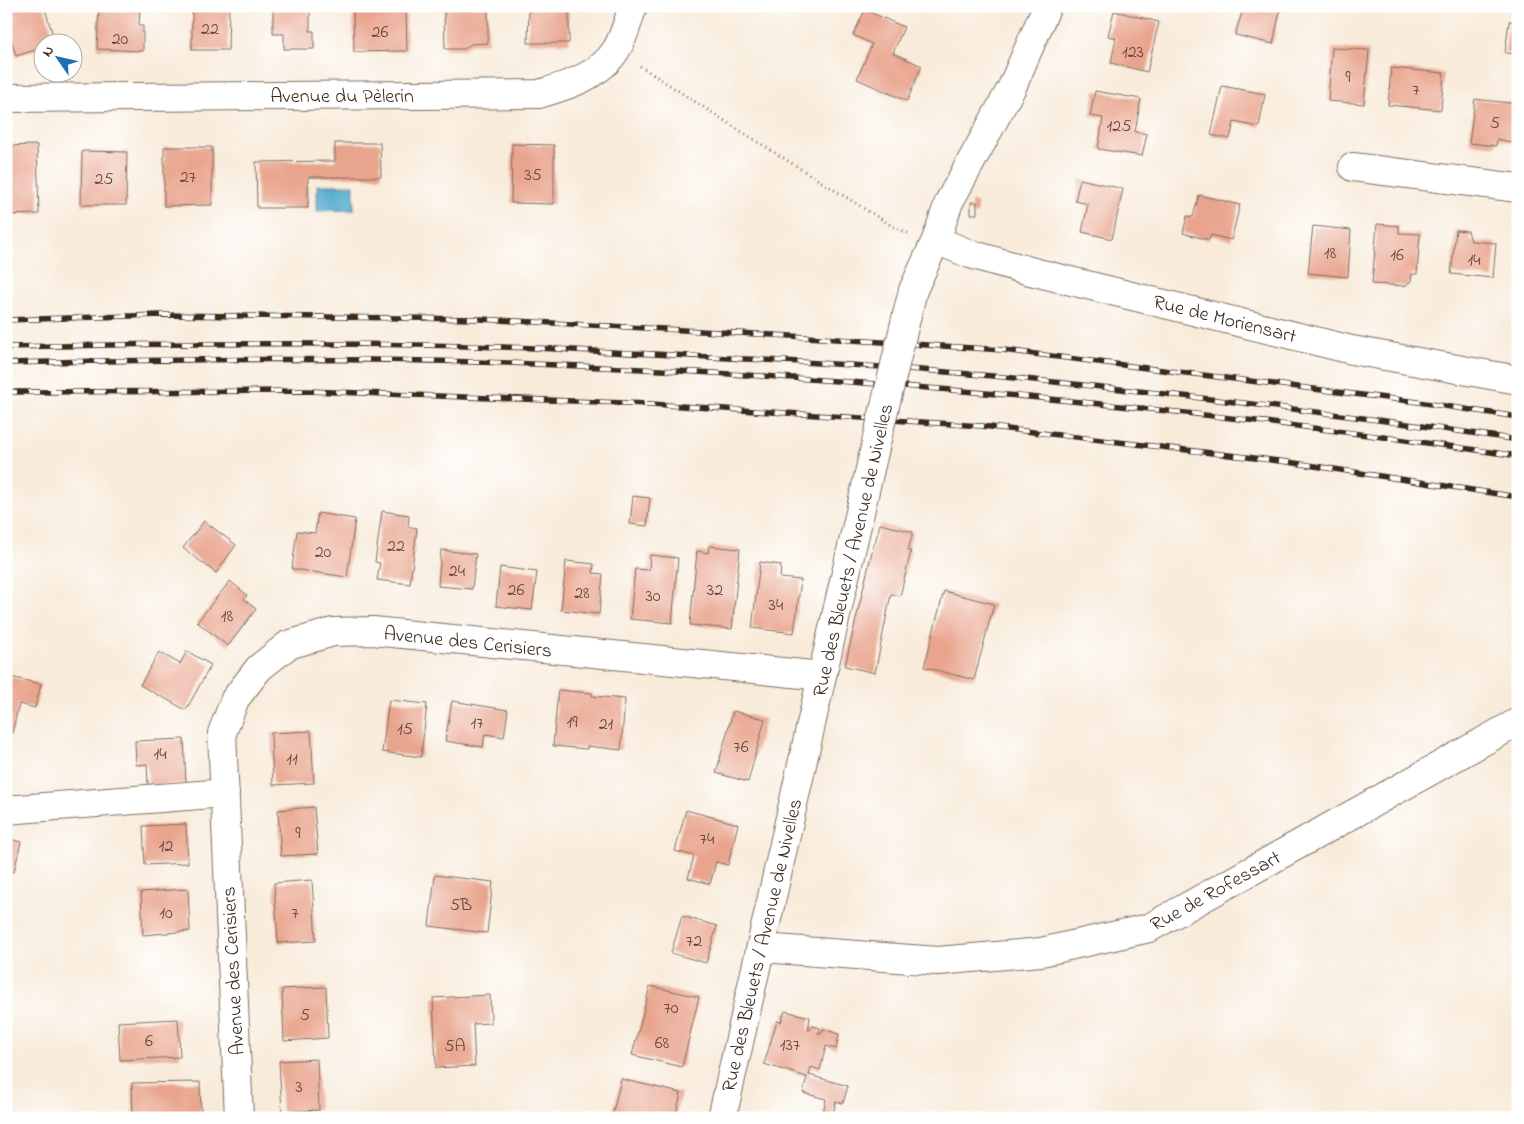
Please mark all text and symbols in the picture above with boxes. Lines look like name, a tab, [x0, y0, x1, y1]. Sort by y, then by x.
house number: 22	[201, 17, 219, 43]
house number: 26	[372, 20, 389, 46]
house number: 20	[112, 27, 129, 53]
north arrow	[32, 32, 82, 82]
house number: 123	[1122, 40, 1144, 66]
text: N	[37, 42, 60, 61]
house number: 9	[1345, 65, 1351, 91]
house number: 7	[1412, 78, 1420, 104]
street label: Avenue du Pèlerin	[270, 83, 414, 112]
house number: 5	[1490, 111, 1500, 137]
house number: 125	[1107, 114, 1131, 140]
house number: 35	[524, 163, 542, 189]
house number: 27	[180, 165, 197, 191]
house number: 25	[94, 167, 114, 193]
house number: 18	[1324, 241, 1336, 267]
house number: 16	[1390, 243, 1404, 269]
house number: 14	[1467, 248, 1481, 274]
street label: Rue de Moriensart	[1150, 289, 1299, 352]
street label: Rue des Bleuets / Avenue de Nivelles	[807, 401, 902, 700]
house number: 22	[387, 534, 405, 560]
house number: 20	[315, 540, 332, 566]
house number: 24	[449, 559, 466, 585]
house number: 26	[508, 578, 525, 604]
house number: 32	[707, 578, 723, 604]
house number: 28	[574, 581, 590, 607]
house number: 30	[645, 584, 661, 610]
house number: 34	[769, 593, 784, 619]
house number: 18	[221, 604, 233, 630]
street label: Avenue des Cerisiers	[382, 620, 553, 667]
house number: 19	[566, 710, 578, 736]
house number: 17	[470, 711, 484, 737]
house number: 21	[599, 712, 614, 738]
house number: 15	[397, 717, 413, 743]
house number: 76	[733, 735, 749, 761]
house number: 14	[153, 742, 167, 768]
house number: 11	[286, 747, 298, 773]
street label: Rue des Bleuets / Avenue de Nivelles	[716, 796, 811, 1095]
house number: 9	[295, 821, 301, 847]
house number: 74	[700, 827, 715, 853]
house number: 12	[159, 834, 173, 860]
street label: Rue de Rofessart	[1146, 844, 1287, 940]
street label: Avenue des Cerisiers	[216, 886, 253, 1056]
house number: 5B	[450, 893, 472, 919]
house number: 10	[159, 901, 173, 927]
house number: 7	[291, 901, 299, 927]
house number: 72	[686, 929, 702, 955]
house number: 70	[663, 996, 679, 1022]
house number: 5	[300, 1003, 310, 1029]
house number: 6	[145, 1029, 153, 1055]
house number: 68	[655, 1031, 670, 1057]
house number: 137	[780, 1033, 801, 1059]
house number: 5A	[444, 1034, 466, 1060]
house number: 3	[295, 1075, 303, 1101]

